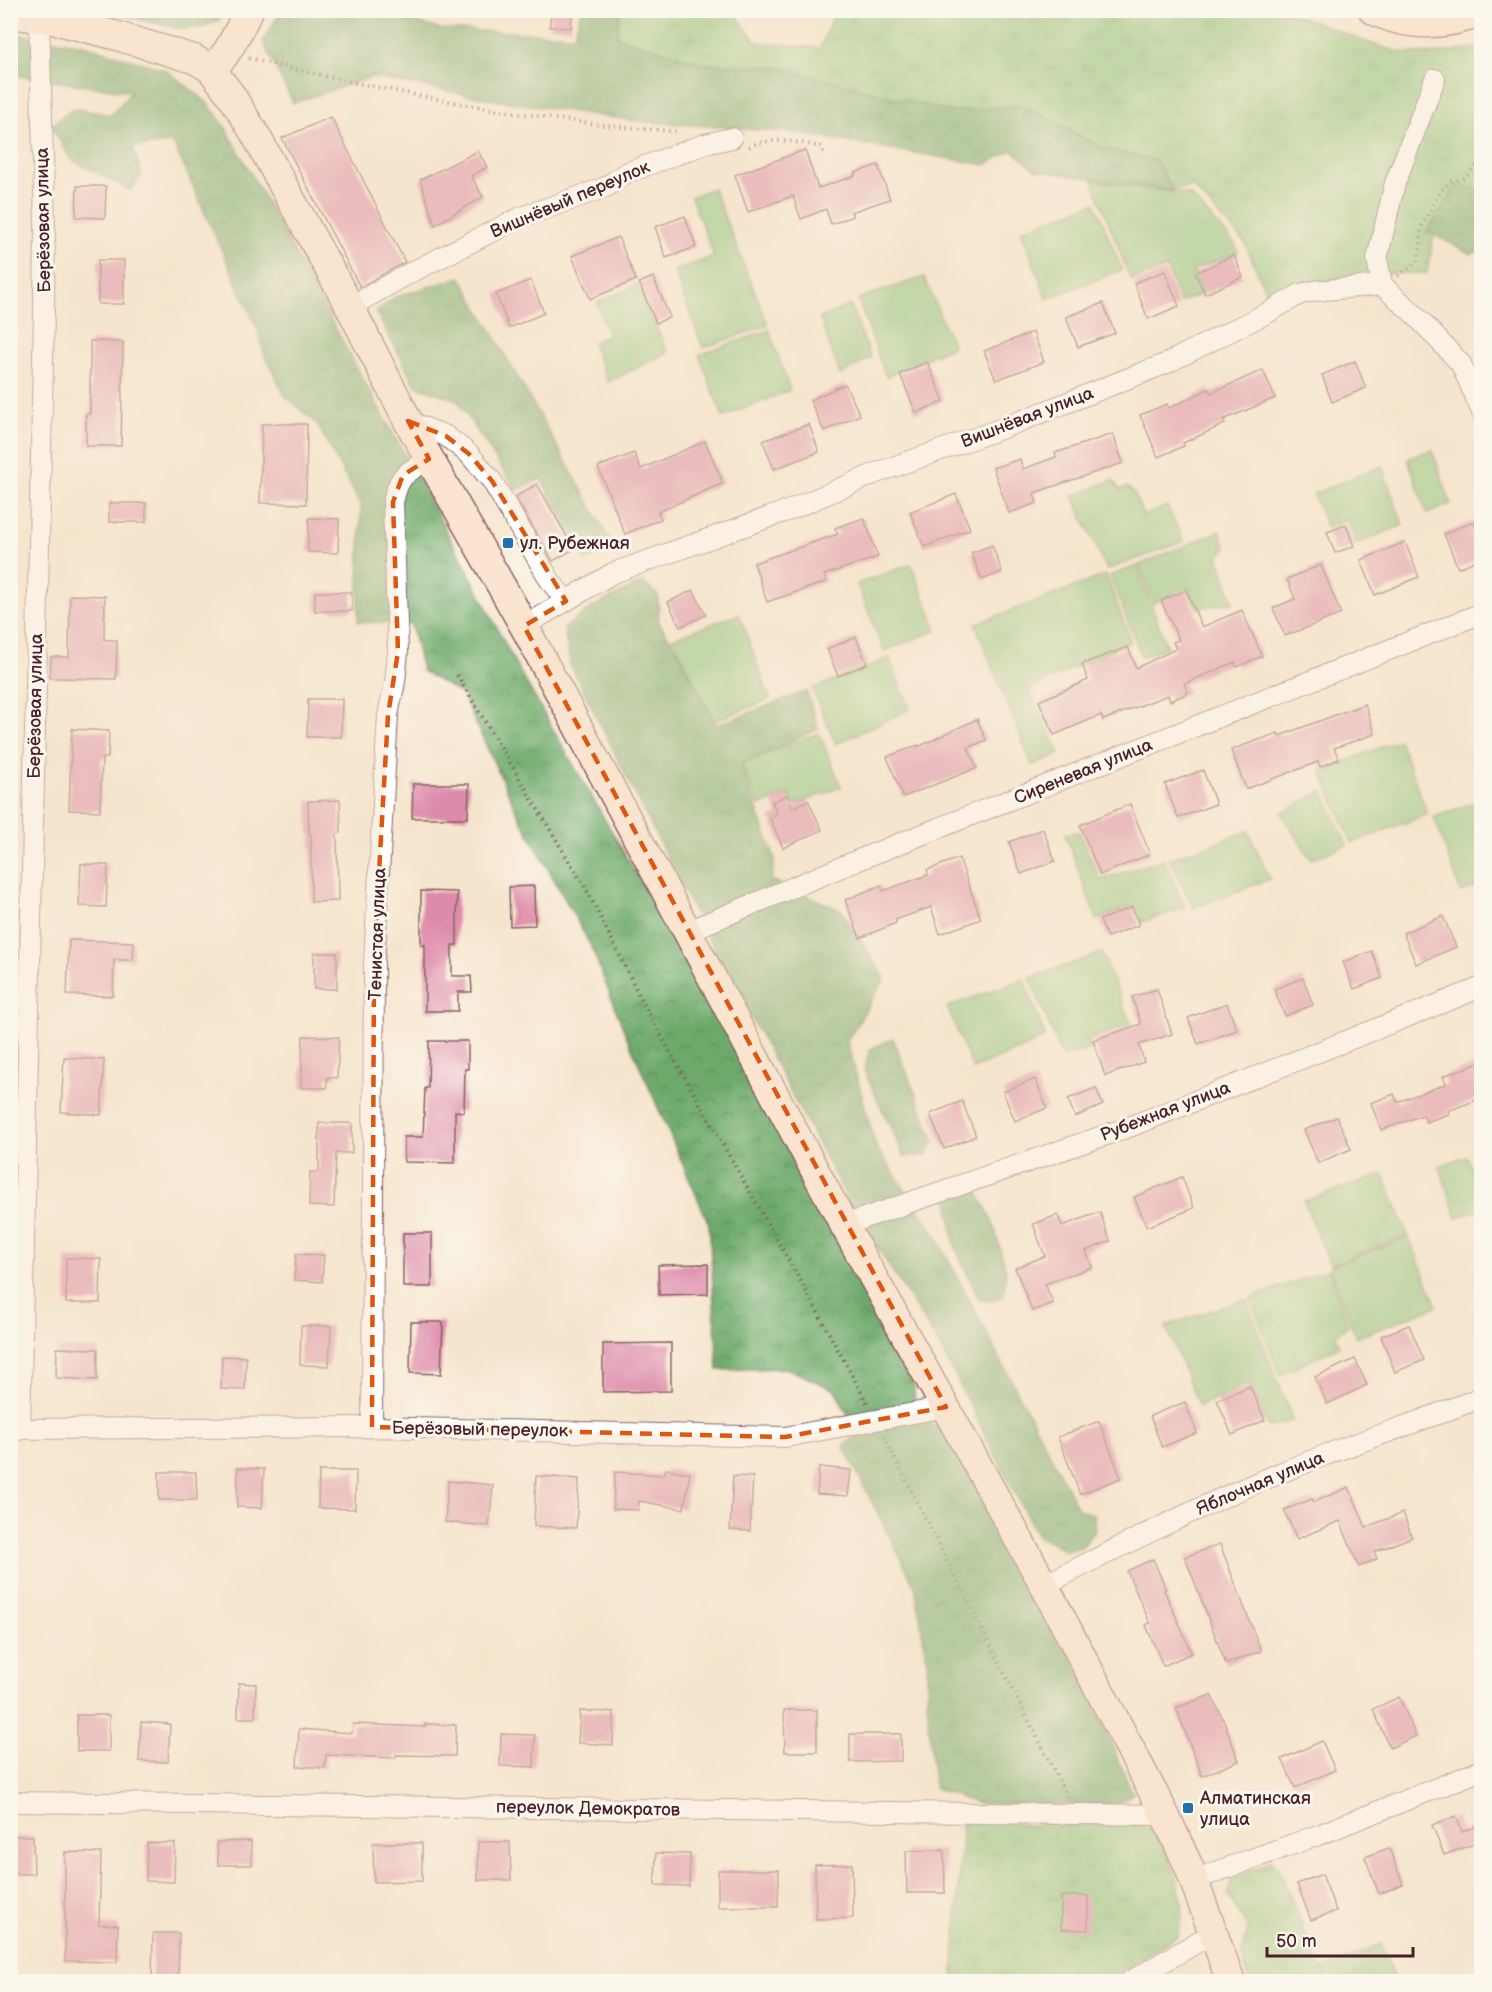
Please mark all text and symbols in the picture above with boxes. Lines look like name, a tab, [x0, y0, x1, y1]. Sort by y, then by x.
street label: Берёзовая улица	[32, 147, 55, 293]
street label: Вишнёвый переулок	[487, 156, 653, 243]
street label: Вишнёвая улица	[958, 382, 1097, 452]
place label: ул. Рубежная	[520, 533, 630, 554]
marker: ул. Рубежная	[501, 536, 515, 550]
street label: Берёзовая улица	[24, 633, 47, 779]
street label: Сиреневая улица	[1011, 734, 1156, 809]
street label: Тенистая улица	[365, 867, 390, 1001]
street label: Рубежная улица	[1097, 1077, 1233, 1146]
street label: Берёзовый переулок	[392, 1417, 569, 1442]
street label: Яблочная улица	[1193, 1447, 1328, 1520]
place label: Алматинская улица	[1199, 1788, 1311, 1830]
street label: переулок Демократов	[496, 1796, 681, 1821]
marker: Алматинская улица	[1181, 1801, 1195, 1815]
scale bar	[1267, 1920, 1412, 1958]
text: 50 m	[1276, 1931, 1317, 1952]

